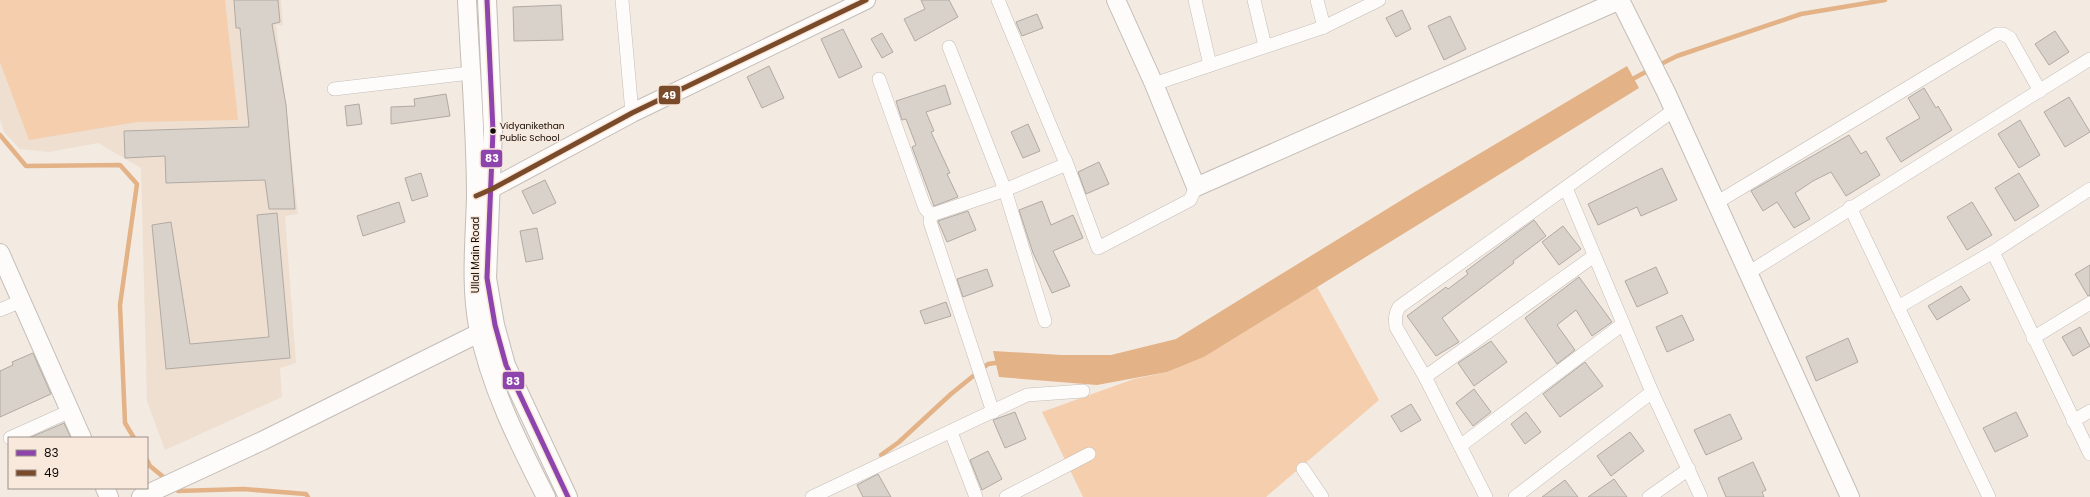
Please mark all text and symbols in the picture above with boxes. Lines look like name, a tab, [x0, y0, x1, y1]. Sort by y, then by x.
line badge: 49	[658, 85, 681, 105]
text: 49	[662, 87, 676, 103]
place label: Vidyanikethan Public School	[500, 120, 565, 144]
marker: Vidyanikethan Public School	[488, 126, 498, 136]
line badge: 83	[480, 149, 503, 168]
text: 83	[485, 150, 499, 166]
street label: Ullal Main Road	[468, 217, 483, 293]
line badge: 83	[502, 371, 525, 390]
text: 83	[506, 373, 520, 389]
legend	[8, 437, 148, 489]
text: 83	[44, 444, 59, 461]
text: 49	[44, 464, 59, 481]

